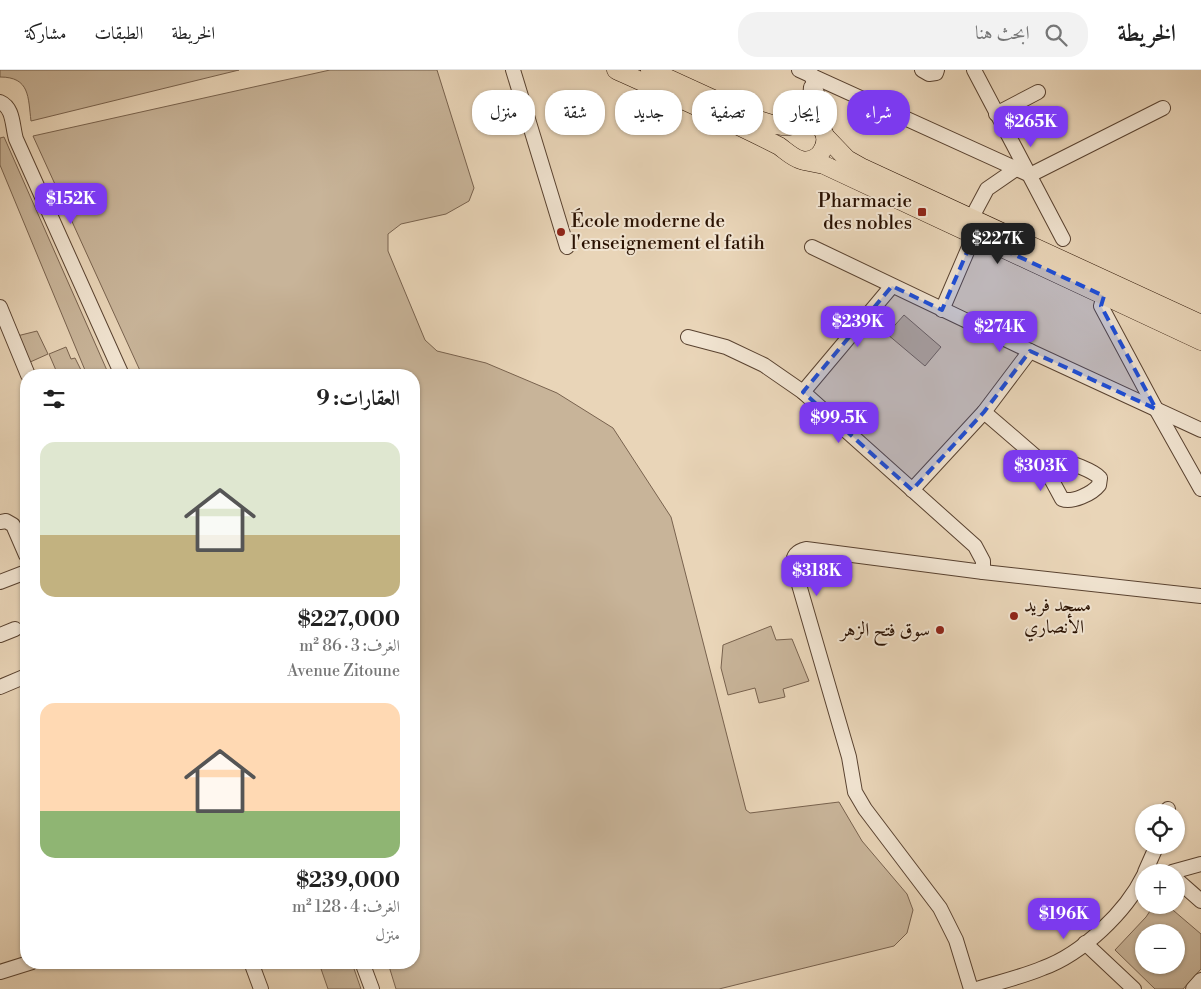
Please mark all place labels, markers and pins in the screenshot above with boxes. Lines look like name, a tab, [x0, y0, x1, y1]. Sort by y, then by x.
pin: $265K	[996, 106, 1066, 148]
pin: $152K	[36, 182, 106, 225]
place label: Pharmacie des nobles	[818, 189, 912, 235]
marker: Pharmacie des nobles	[916, 206, 928, 218]
place label: École moderne de l'enseignement el fatih	[571, 208, 765, 255]
pin: $227K	[963, 222, 1033, 265]
marker: École moderne de l'enseignement el fatih	[555, 226, 567, 238]
pin: $239K	[823, 306, 893, 348]
pin: $274K	[965, 310, 1035, 353]
pin: $99.5K	[798, 402, 880, 444]
pin: $303K	[1006, 450, 1076, 492]
pin: $318K	[782, 554, 852, 597]
place label: مسجد فريد الأنصاري	[1024, 593, 1091, 642]
marker: مسجد فريد الأنصاري	[1008, 610, 1020, 622]
place label: سوق فتح الزهر	[839, 618, 930, 647]
marker: سوق فتح الزهر	[934, 624, 946, 636]
pin: $196K	[1029, 898, 1099, 940]

